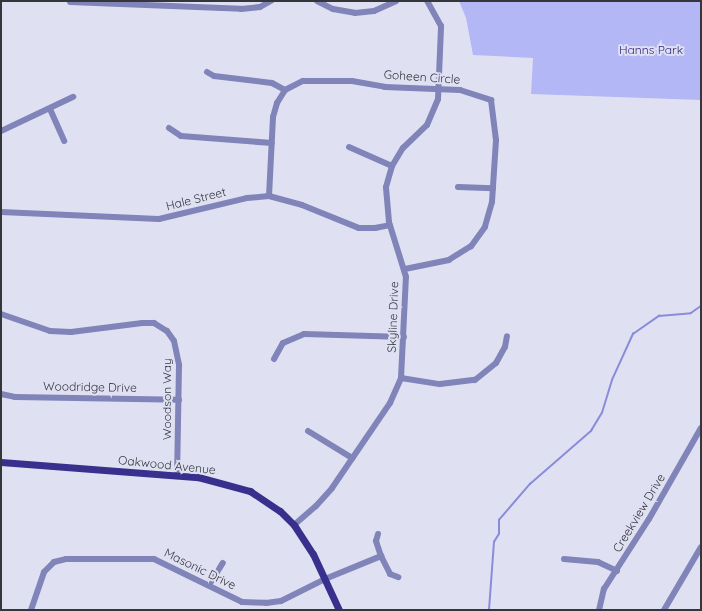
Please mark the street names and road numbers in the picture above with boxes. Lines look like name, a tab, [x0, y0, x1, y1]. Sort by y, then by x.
street label: Goheen Circle	[383, 67, 461, 87]
street label: Hale Street	[164, 185, 228, 213]
street label: Skyline Drive	[385, 281, 401, 353]
street label: Woodson Way	[160, 358, 174, 440]
street label: Woodridge Drive	[43, 379, 137, 395]
street label: Oakwood Avenue	[118, 453, 216, 477]
street label: Creekview Drive	[610, 471, 668, 555]
street label: Masonic Drive	[162, 545, 238, 593]

